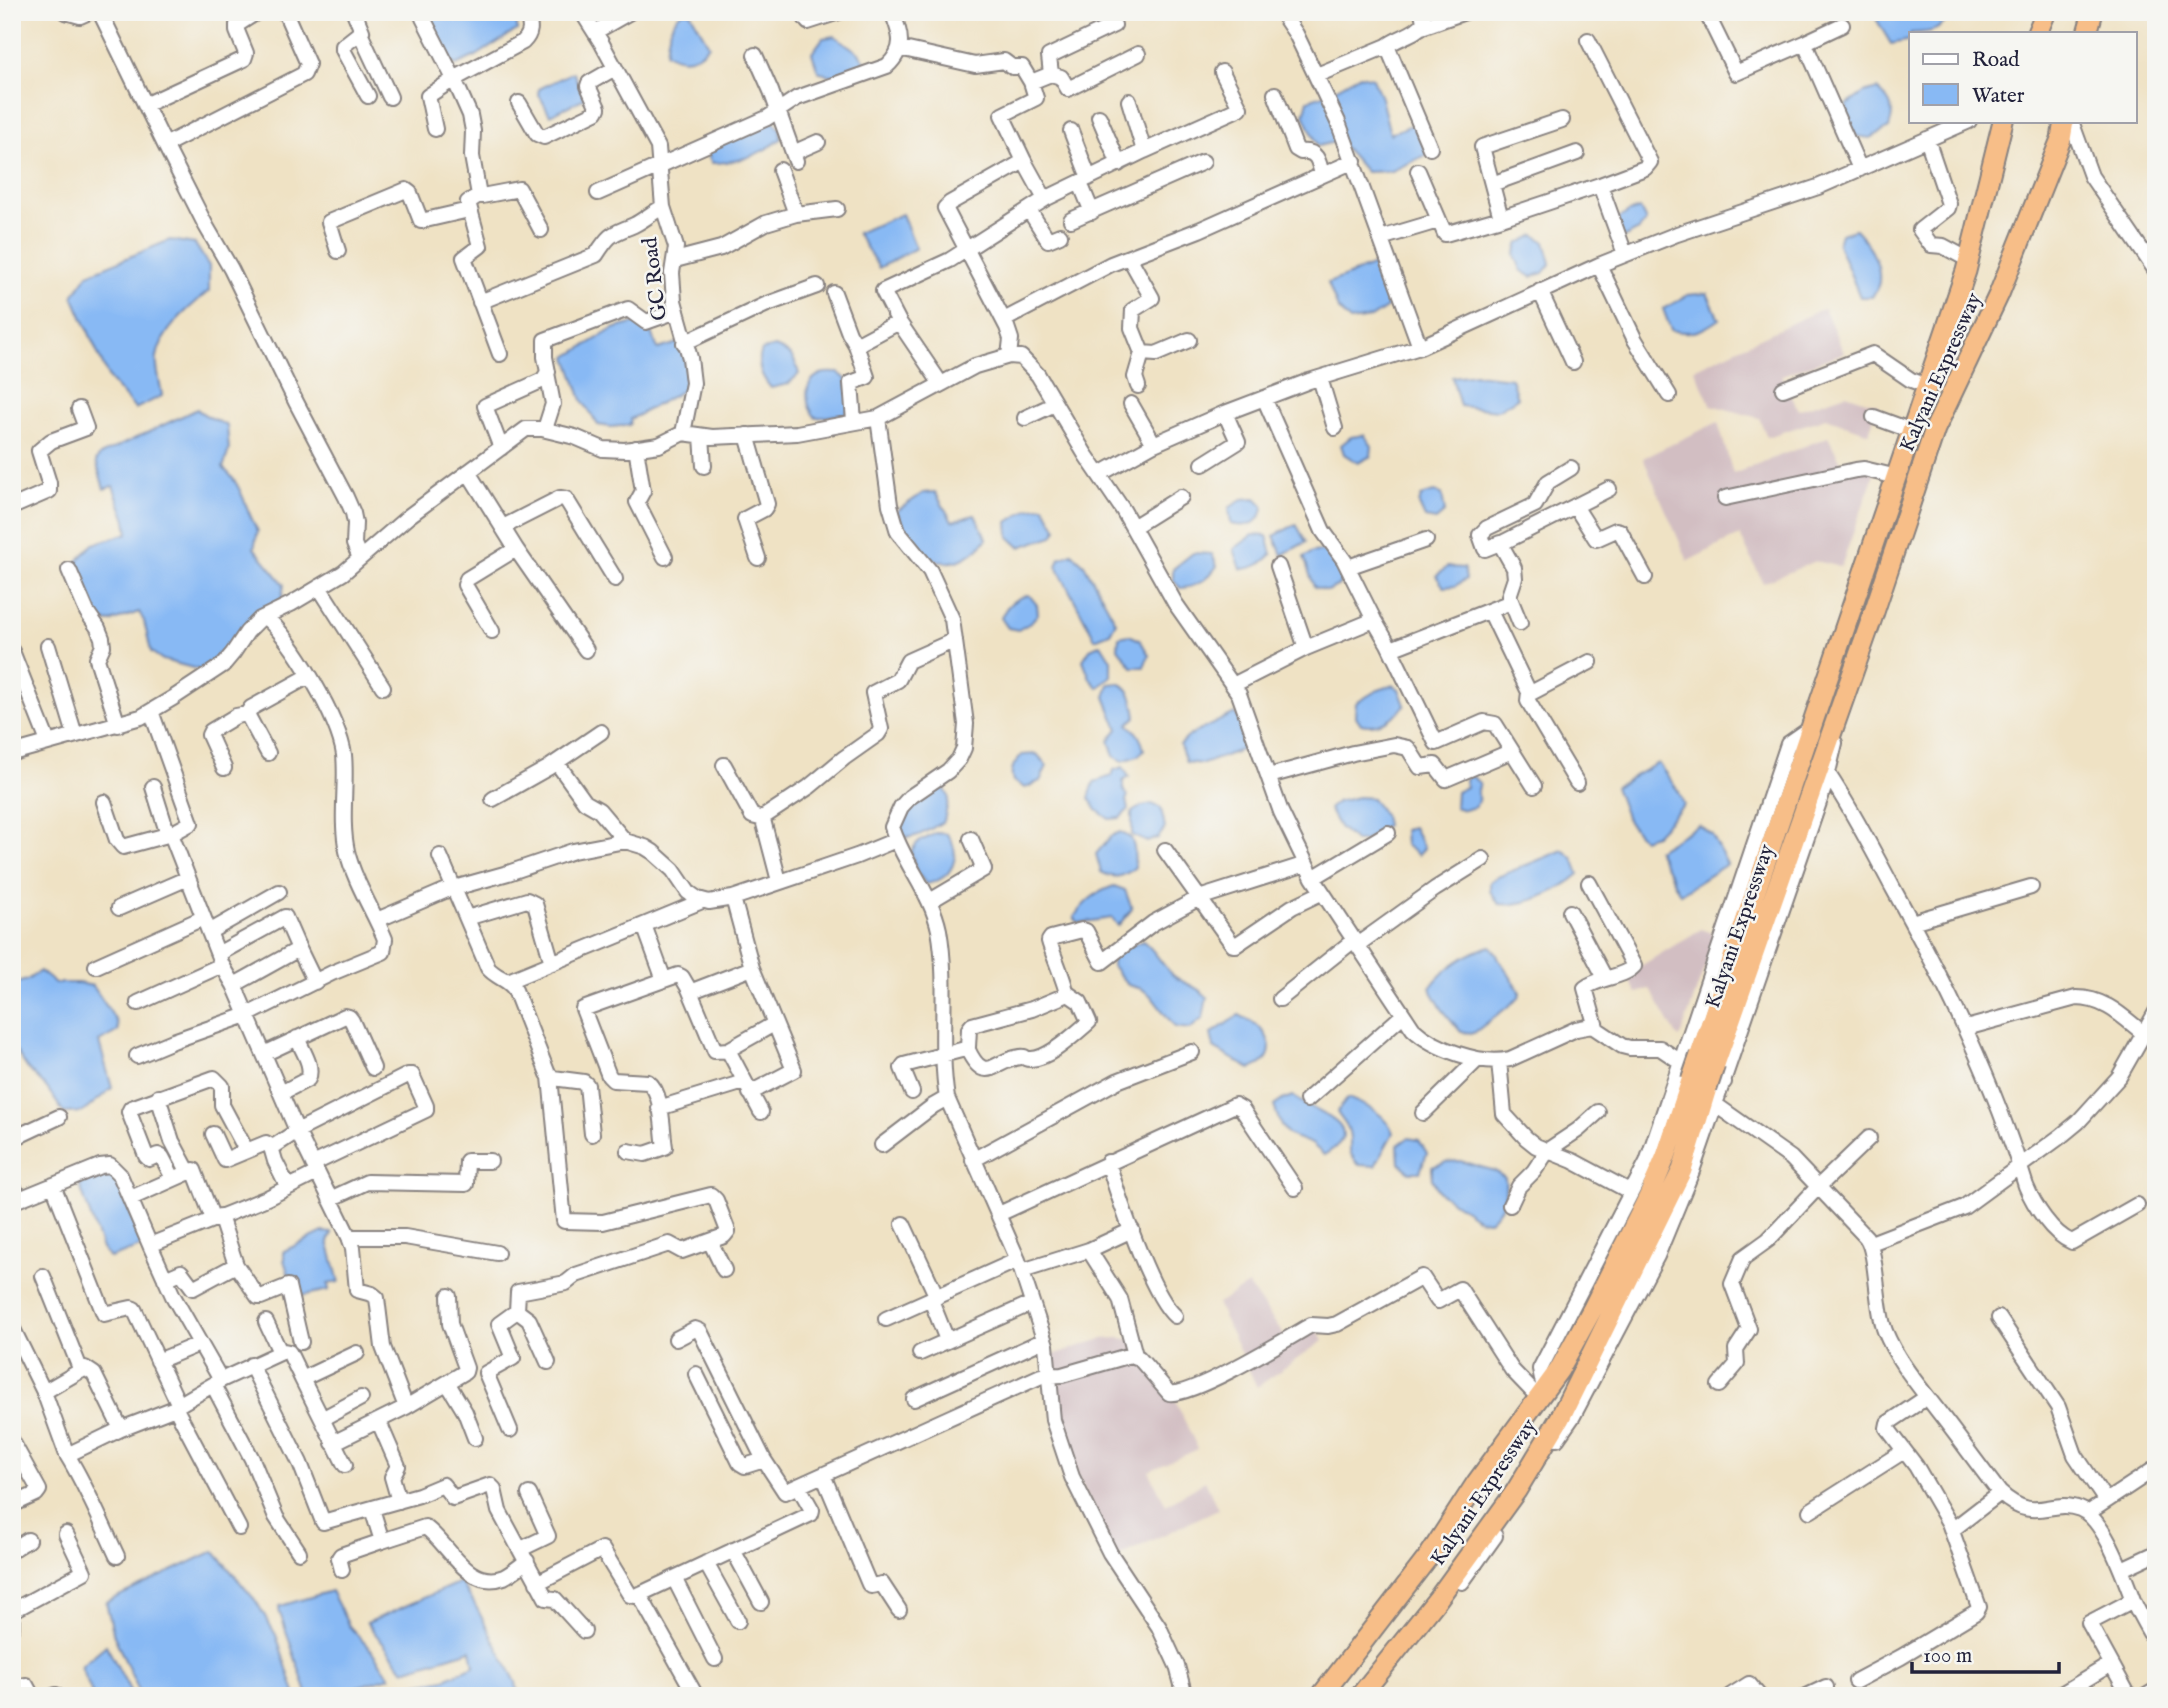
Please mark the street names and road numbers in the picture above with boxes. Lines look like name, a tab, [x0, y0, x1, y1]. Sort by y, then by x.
street label: GC Road	[637, 235, 674, 322]
street label: Kalyani Expressway	[1894, 288, 1989, 456]
street label: Kalyani Expressway	[1700, 840, 1781, 1012]
street label: Kalyani Expressway	[1425, 1414, 1544, 1572]

